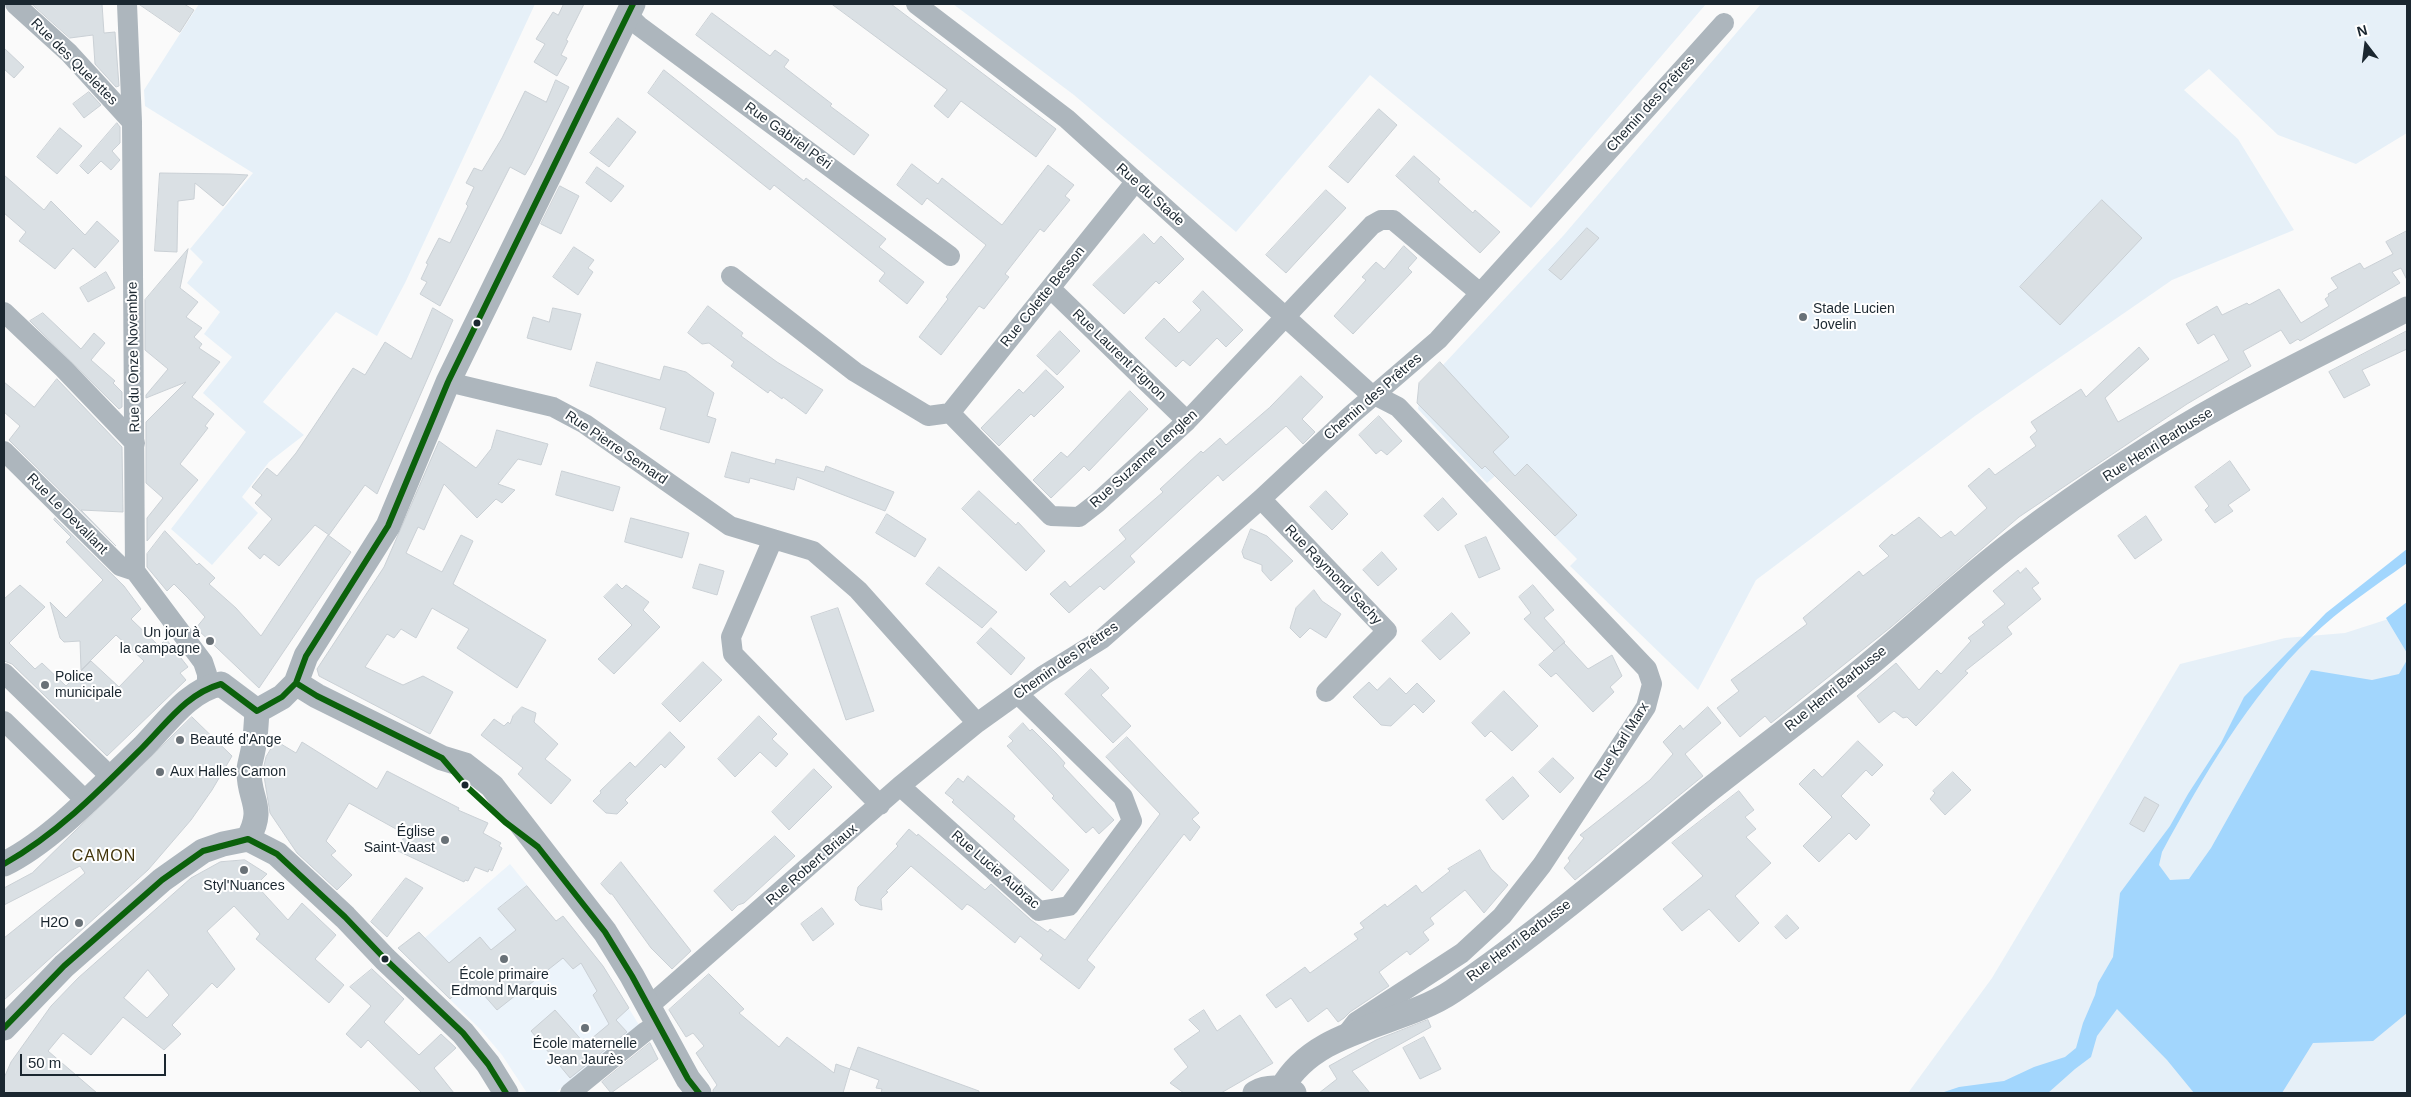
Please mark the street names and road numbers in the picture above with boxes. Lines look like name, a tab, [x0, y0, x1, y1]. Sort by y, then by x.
street label: Rue des Quelettes	[27, 15, 121, 109]
street label: Chemin des Prêtres	[1603, 52, 1699, 156]
street label: Rue Gabriel Péri	[741, 99, 835, 173]
street label: Rue du Stade	[1113, 160, 1187, 230]
street label: Rue Colette Besson	[997, 243, 1089, 351]
street label: Rue du Onze Novembre	[124, 281, 144, 433]
street label: Rue Laurent Fignon	[1069, 306, 1169, 404]
street label: Chemin des Prêtres	[1321, 350, 1425, 444]
street label: Rue Henri Barbusse	[2100, 404, 2216, 486]
street label: Rue Suzanne Lenglen	[1087, 406, 1201, 512]
street label: Rue Pierre Semard	[562, 408, 670, 488]
street label: Rue Le Devallant	[23, 470, 111, 558]
street label: Rue Raymond Sachy	[1281, 522, 1385, 628]
street label: Chemin des Prêtres	[1011, 619, 1121, 703]
street label: Rue Henri Barbusse	[1782, 643, 1890, 735]
street label: Rue Karl Marx	[1591, 700, 1653, 784]
street label: Rue Robert Briaux	[763, 821, 861, 909]
street label: Rue Lucie Aubrac	[947, 827, 1043, 913]
street label: Rue Henri Barbusse	[1464, 896, 1574, 986]

